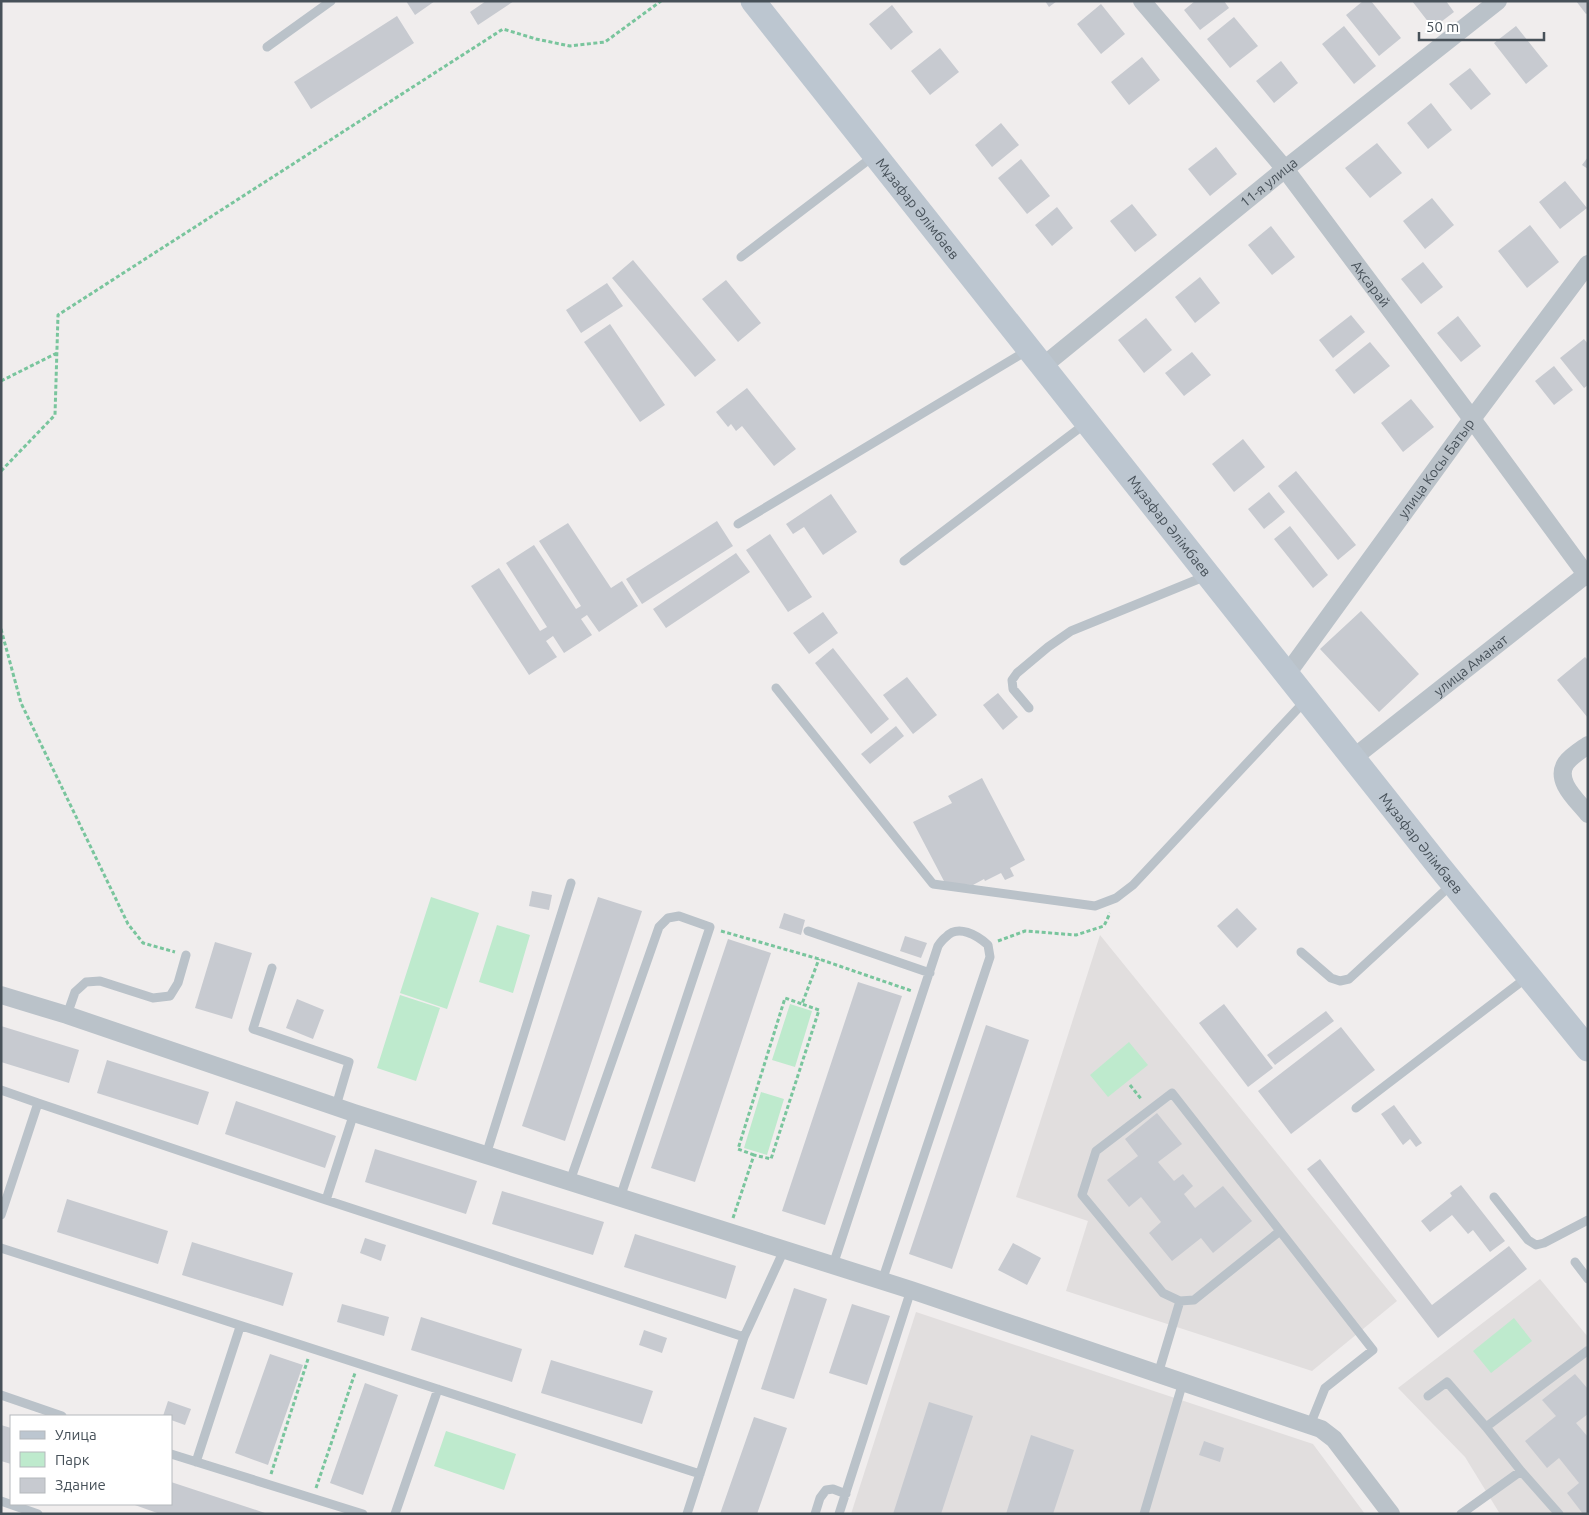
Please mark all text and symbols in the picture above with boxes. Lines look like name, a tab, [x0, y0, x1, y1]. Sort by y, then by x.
scale bar	[1419, 10, 1544, 42]
text: 50 m	[1426, 18, 1459, 35]
street label: 11-я улица	[1237, 154, 1301, 210]
street label: Мұзафар Әлімбаев	[873, 155, 963, 262]
street label: Ақсарай	[1348, 257, 1393, 310]
street label: улица Косы Батыр	[1395, 416, 1478, 521]
street label: Мұзафар Әлімбаев	[1124, 472, 1214, 580]
street label: улица Аманат	[1431, 631, 1511, 699]
street label: Мұзафар Әлімбаев	[1376, 790, 1466, 897]
legend	[10, 1415, 172, 1505]
text: Улица	[55, 1426, 97, 1443]
text: Парк	[55, 1451, 90, 1468]
text: Здание	[55, 1476, 106, 1493]

